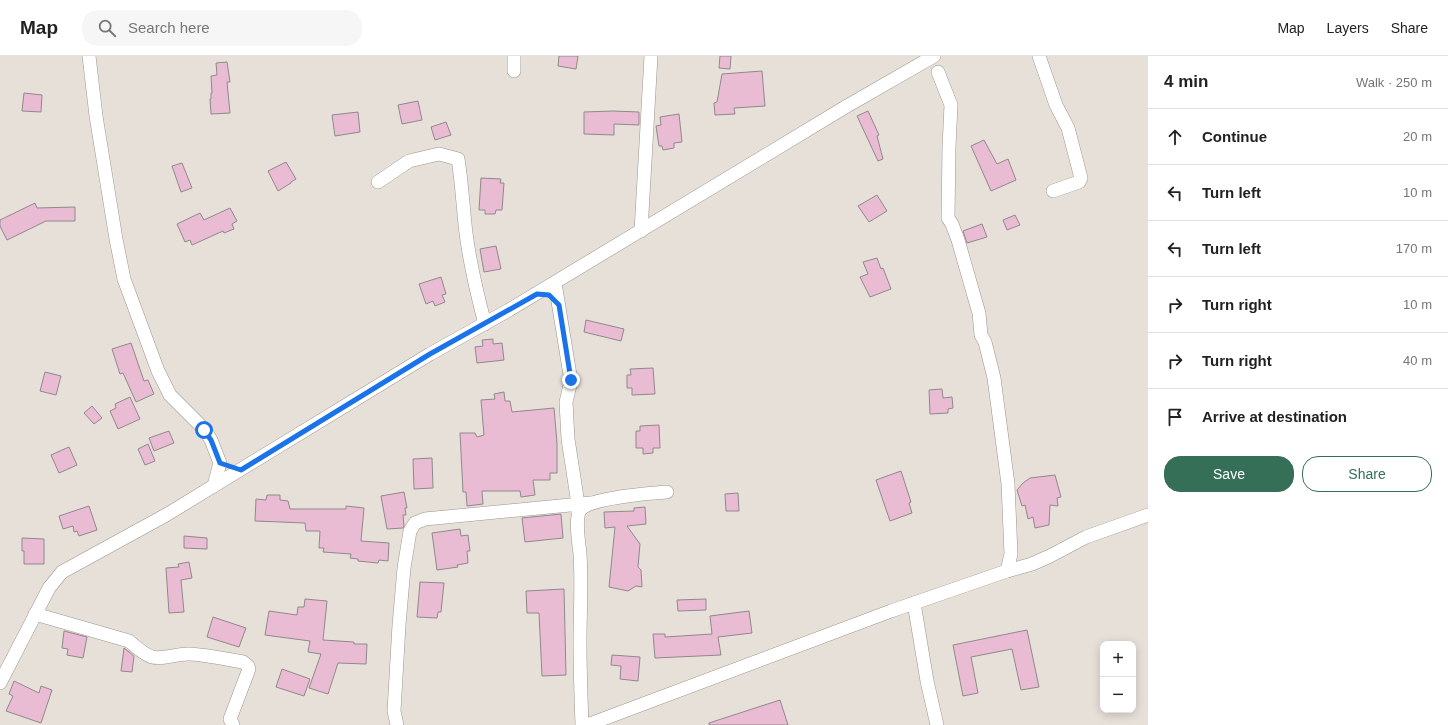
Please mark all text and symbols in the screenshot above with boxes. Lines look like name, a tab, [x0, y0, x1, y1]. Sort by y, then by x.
search box	[82, 10, 362, 46]
text: Map	[20, 17, 58, 38]
icon: search	[96, 17, 118, 39]
text: Search here	[128, 19, 210, 36]
text: Map	[1277, 20, 1305, 36]
text: Layers	[1327, 20, 1369, 36]
text: Share	[1391, 20, 1428, 36]
text: 4 min	[1164, 72, 1208, 91]
text: Walk · 250 m	[1356, 75, 1432, 90]
icon: ahead	[1164, 126, 1186, 148]
text: Continue	[1202, 128, 1267, 145]
text: 20 m	[1403, 129, 1432, 144]
icon: left	[1164, 182, 1186, 204]
text: Turn left	[1202, 184, 1261, 201]
text: 10 m	[1403, 185, 1432, 200]
icon: left	[1164, 238, 1186, 260]
text: Turn left	[1202, 240, 1261, 257]
text: 170 m	[1396, 241, 1432, 256]
icon: right	[1164, 294, 1186, 316]
text: Turn right	[1202, 296, 1272, 313]
text: 10 m	[1403, 297, 1432, 312]
icon: right	[1164, 350, 1186, 372]
text: Turn right	[1202, 352, 1272, 369]
text: 40 m	[1403, 353, 1432, 368]
route end	[562, 371, 580, 389]
icon: arrive	[1164, 406, 1186, 428]
text: Arrive at destination	[1202, 408, 1347, 425]
route start	[195, 421, 213, 439]
button: Save	[1164, 456, 1294, 492]
button: Share	[1302, 456, 1432, 492]
map controls	[1100, 641, 1136, 713]
button: +	[1100, 641, 1136, 677]
button: −	[1100, 677, 1136, 713]

